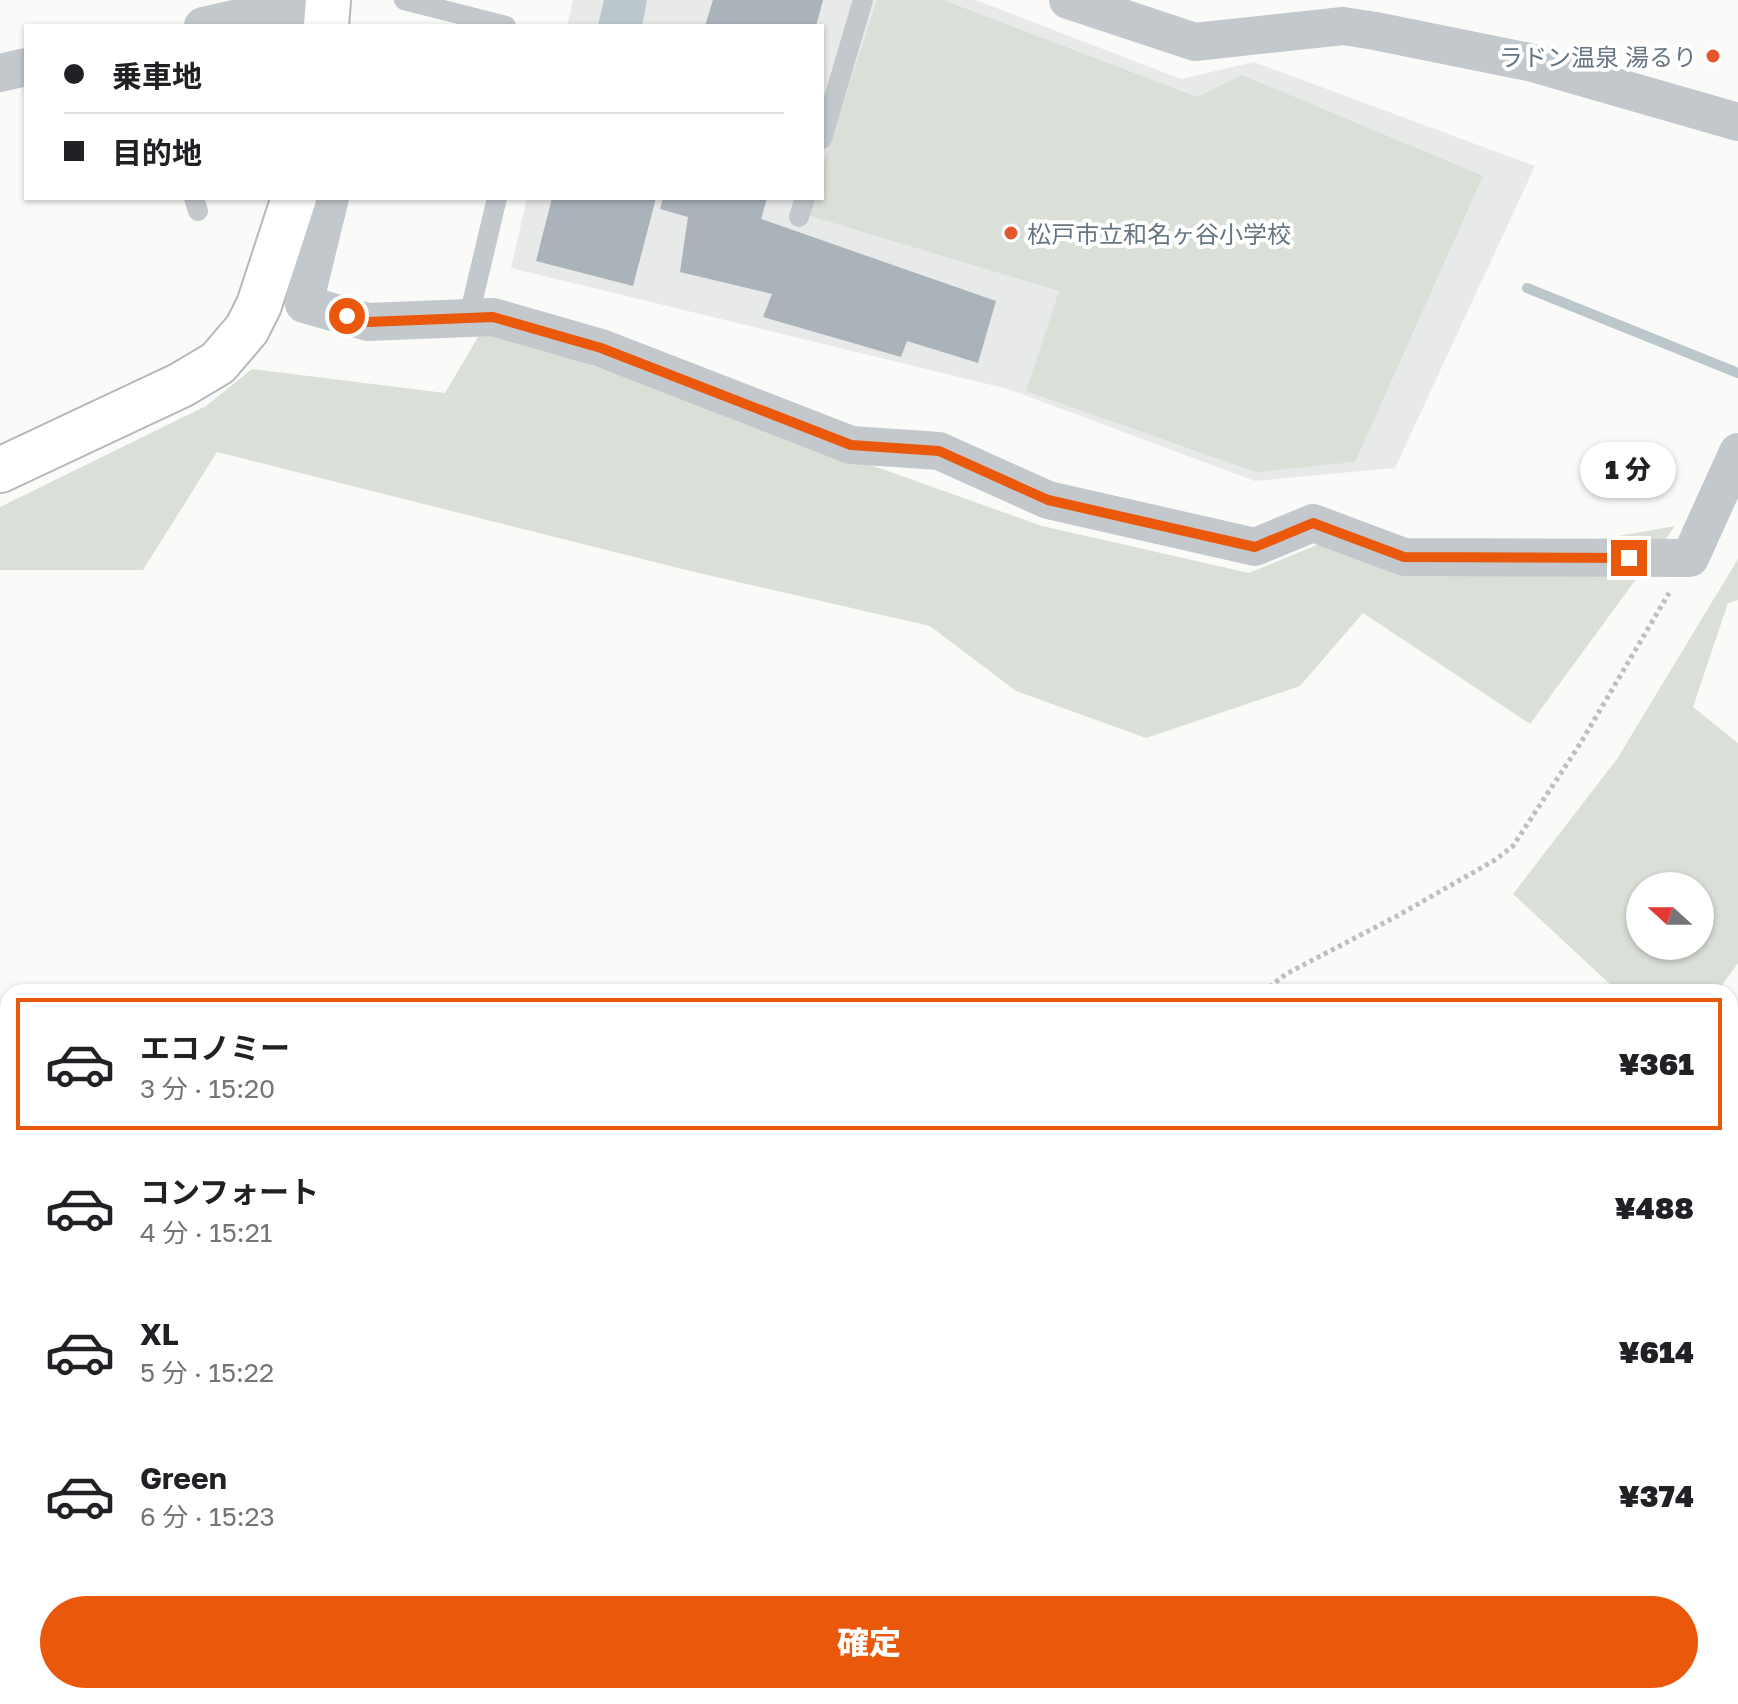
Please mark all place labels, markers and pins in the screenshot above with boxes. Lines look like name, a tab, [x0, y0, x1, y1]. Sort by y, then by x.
place label: ラドン温泉 湯るり	[1499, 42, 1697, 71]
marker: ラドン温泉 湯るり	[1704, 47, 1722, 65]
place label: 松戸市立和名ヶ谷小学校	[1027, 219, 1291, 248]
marker: 松戸市立和名ヶ谷小学校	[1002, 224, 1020, 242]

